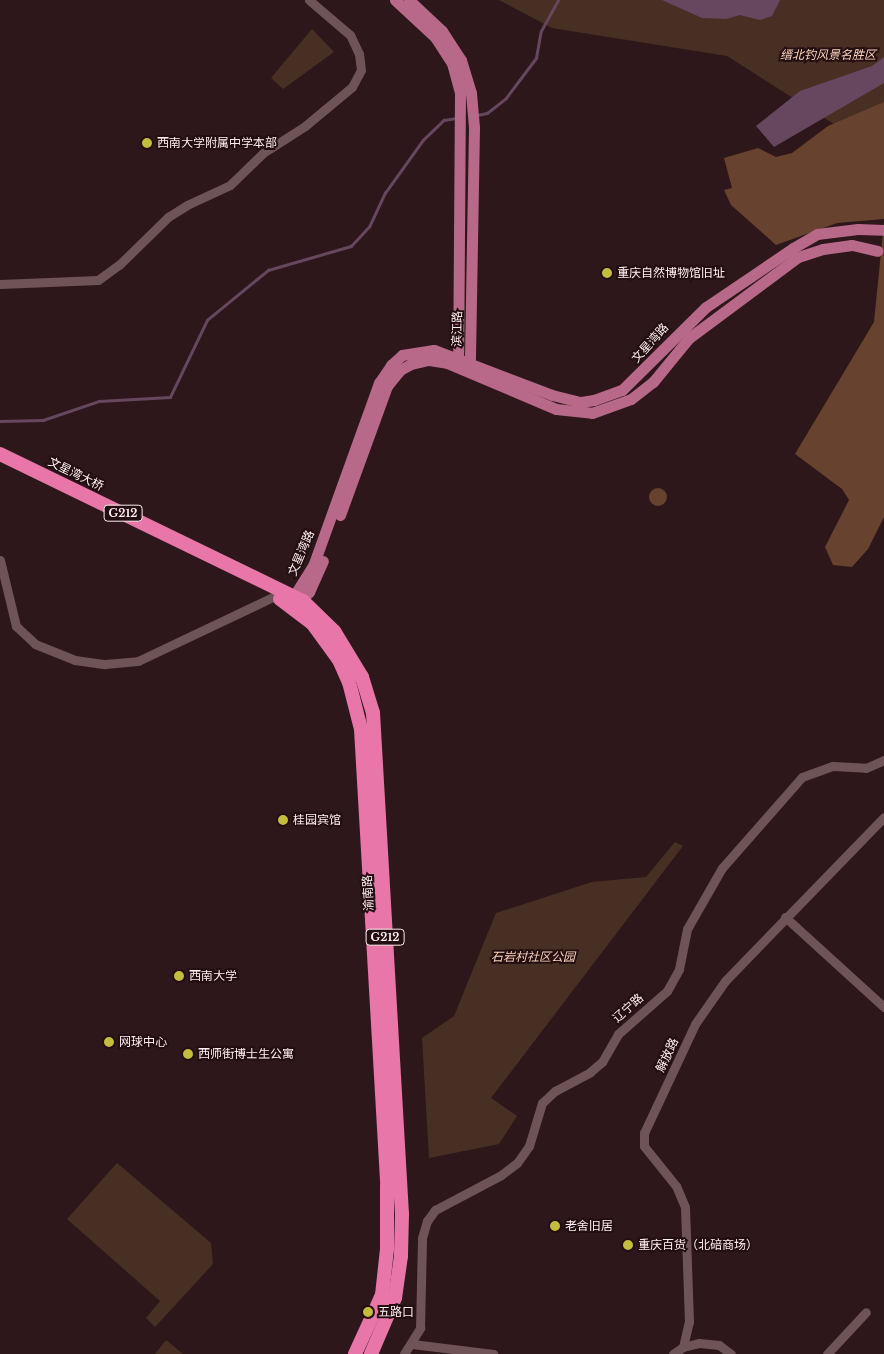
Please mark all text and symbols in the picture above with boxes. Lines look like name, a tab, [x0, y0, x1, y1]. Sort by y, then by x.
park label: 缙北钓风景名胜区	[780, 48, 876, 62]
place label: 西南大学附属中学本部	[157, 136, 277, 150]
marker: 西南大学附属中学本部	[141, 137, 153, 149]
place label: 重庆自然博物馆旧址	[617, 266, 725, 280]
marker: 重庆自然博物馆旧址	[601, 267, 613, 279]
street label: 滨江路	[449, 311, 465, 347]
street label: 文星湾路	[629, 320, 671, 366]
street label: 文星湾大桥	[46, 454, 106, 494]
road number: G212	[103, 504, 143, 522]
street label: 文星湾路	[285, 528, 317, 578]
place label: 桂园宾馆	[293, 813, 341, 827]
marker: 桂园宾馆	[277, 814, 289, 826]
street label: 渝南路	[360, 875, 376, 911]
road number: G212	[365, 929, 405, 946]
park label: 石岩村社区公园	[491, 950, 575, 964]
place label: 西南大学	[189, 969, 237, 983]
marker: 西南大学	[173, 970, 185, 982]
street label: 辽宁路	[610, 991, 646, 1025]
place label: 网球中心	[119, 1035, 167, 1049]
marker: 网球中心	[103, 1036, 115, 1048]
street label: 解放路	[653, 1036, 681, 1074]
place label: 西师街博士生公寓	[198, 1047, 294, 1061]
marker: 西师街博士生公寓	[182, 1048, 194, 1060]
place label: 老舍旧居	[565, 1219, 613, 1233]
marker: 老舍旧居	[549, 1220, 561, 1232]
place label: 重庆百货（北碚商场）	[638, 1238, 758, 1252]
marker: 重庆百货（北碚商场）	[622, 1239, 634, 1251]
place label: 五路口	[378, 1305, 414, 1319]
marker: 五路口	[362, 1306, 374, 1318]

